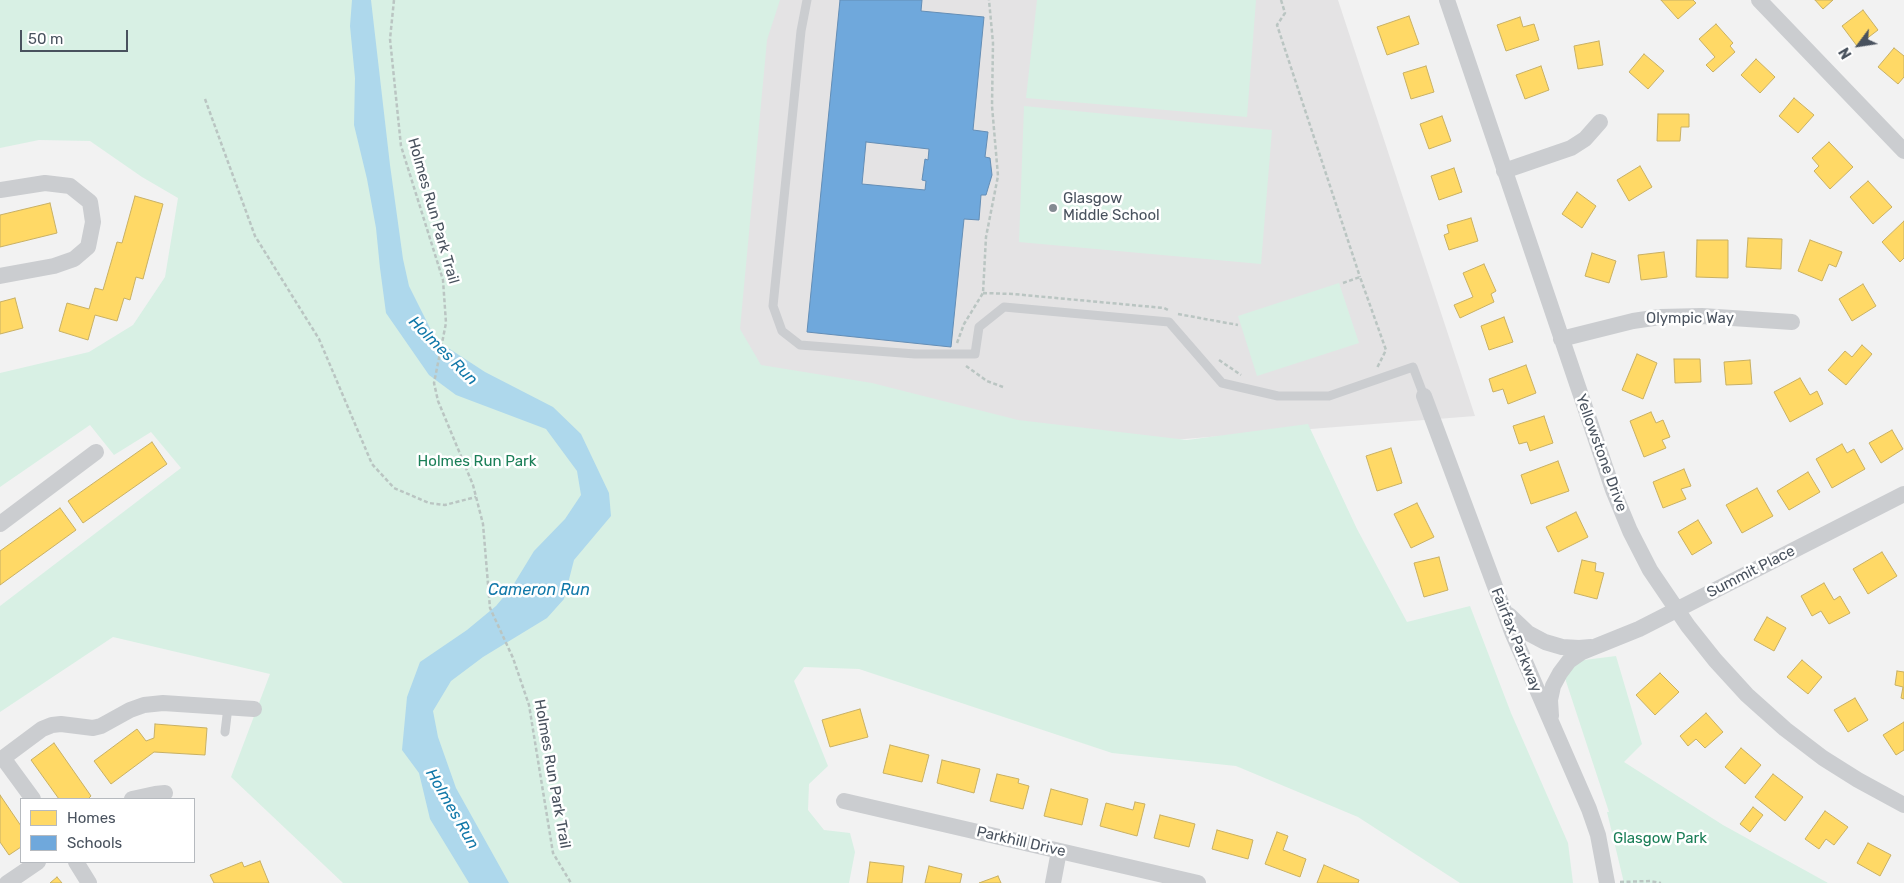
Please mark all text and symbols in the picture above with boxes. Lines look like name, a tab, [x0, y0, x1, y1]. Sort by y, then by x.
scale bar	[22, 20, 130, 52]
north arrow	[1834, 20, 1884, 70]
text: 50 m	[28, 30, 63, 48]
text: N	[1836, 44, 1856, 62]
street label: Holmes Run Park Trail	[404, 136, 462, 286]
place label: Glasgow Middle School	[1063, 190, 1160, 225]
marker: Glasgow Middle School	[1047, 202, 1059, 214]
street label: Olympic Way	[1646, 310, 1734, 328]
water label: Holmes Run	[405, 313, 481, 389]
street label: Yellowstone Drive	[1571, 392, 1631, 514]
park label: Holmes Run Park	[418, 453, 536, 471]
street label: Summit Place	[1704, 542, 1798, 602]
water label: Cameron Run	[488, 580, 590, 600]
street label: Fairfax Parkway	[1487, 585, 1545, 695]
street label: Holmes Run Park Trail	[530, 698, 574, 850]
water label: Holmes Run	[421, 765, 483, 853]
legend	[20, 798, 195, 863]
text: Homes	[67, 809, 116, 827]
street label: Parkhill Drive	[975, 823, 1067, 861]
park label: Glasgow Park	[1613, 830, 1707, 848]
text: Schools	[67, 834, 122, 852]

